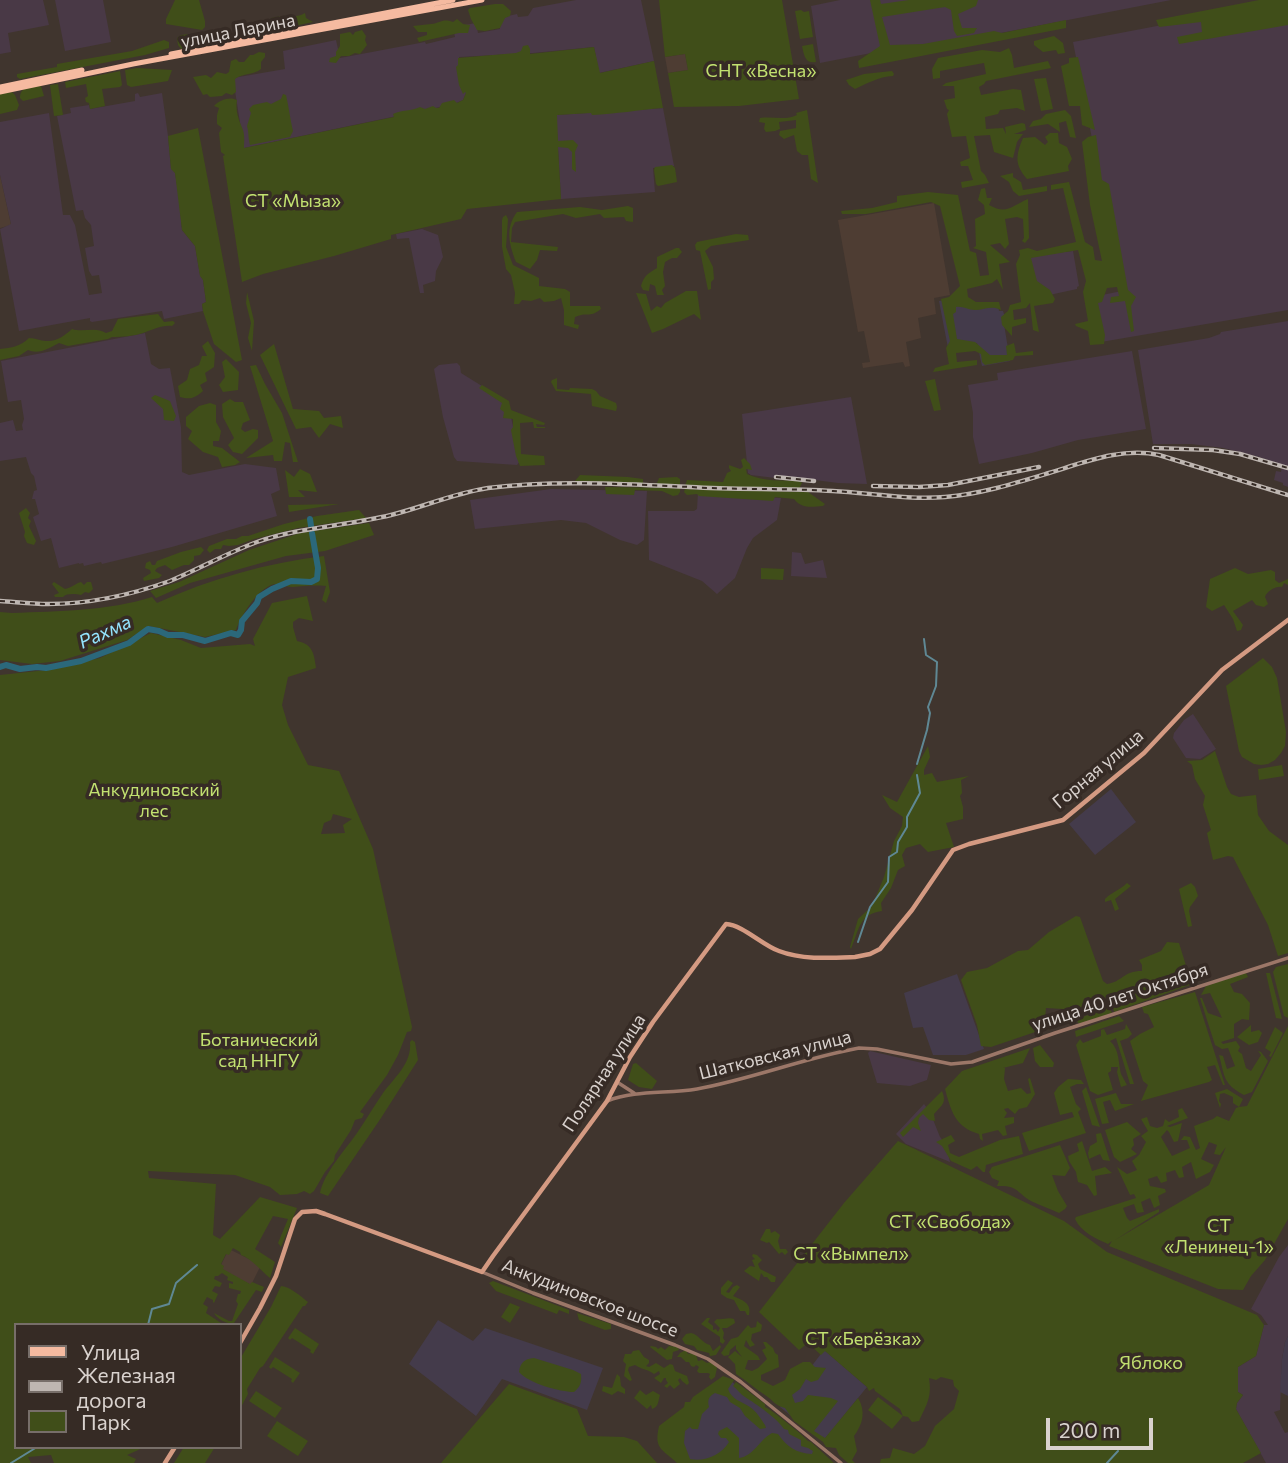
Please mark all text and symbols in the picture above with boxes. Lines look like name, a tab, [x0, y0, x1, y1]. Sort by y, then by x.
street label: улица Ларина	[179, 9, 297, 53]
park label: СНТ «Весна»	[706, 60, 816, 82]
park label: СТ «Мыза»	[245, 190, 341, 212]
water label: Рахма	[75, 610, 135, 654]
street label: Горная улица	[1048, 725, 1148, 813]
park label: Анкудиновский лес	[88, 779, 220, 822]
street label: улица 40 лет Октября	[1029, 958, 1211, 1036]
street label: Полярная улица	[558, 1010, 650, 1136]
street label: Шатковская улица	[697, 1026, 853, 1084]
park label: Ботанический сад ННГУ	[200, 1029, 318, 1072]
park label: СТ «Свобода»	[889, 1211, 1011, 1233]
park label: СТ «Ленинец-1»	[1164, 1215, 1274, 1258]
park label: СТ «Вымпел»	[793, 1243, 909, 1265]
street label: Анкудиновское шоссе	[499, 1254, 681, 1342]
legend	[14, 1323, 242, 1449]
park label: СТ «Берёзка»	[805, 1328, 921, 1350]
text: Улица	[81, 1339, 140, 1364]
park label: Яблоко	[1119, 1352, 1183, 1374]
text: Железная дорога	[77, 1362, 176, 1412]
scale bar	[1050, 1404, 1157, 1448]
text: Парк	[81, 1409, 131, 1434]
text: 200 m	[1059, 1417, 1120, 1442]

